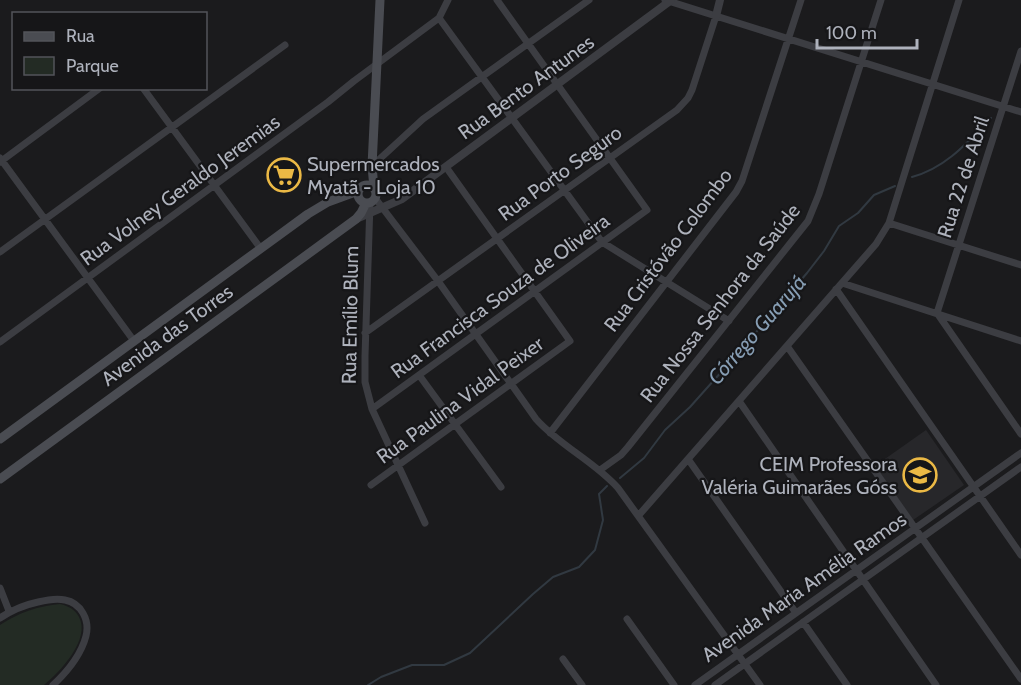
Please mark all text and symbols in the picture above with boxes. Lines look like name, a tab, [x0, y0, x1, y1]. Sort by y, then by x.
legend	[12, 12, 207, 90]
scale bar	[817, 12, 918, 50]
text: 100 m	[826, 22, 877, 44]
text: Rua	[66, 25, 95, 47]
street label: Rua Bento Antunes	[453, 30, 599, 144]
text: Parque	[66, 55, 119, 77]
street label: Rua Volney Geraldo Jeremias	[76, 110, 284, 270]
street label: Rua 22 de Abril	[932, 113, 994, 241]
street label: Rua Porto Seguro	[494, 120, 626, 226]
place label: Supermercados Myatã - Loja 10	[307, 152, 440, 199]
supermarket icon: Supermercados Myatã - Loja 10	[266, 157, 302, 193]
street label: Rua Cristóvão Colombo	[599, 164, 737, 336]
street label: Rua Nossa Senhora da Saúde	[635, 199, 805, 407]
street label: Rua Francisca Souza de Oliveira	[386, 208, 614, 383]
street label: Rua Emílio Blum	[337, 246, 363, 384]
water label: Córrego Guarujá	[702, 270, 812, 390]
street label: Avenida das Torres	[97, 279, 237, 391]
street label: Rua Paulina Vidal Peixer	[372, 331, 549, 469]
place label: CEIM Professora Valéria Guimarães Góss	[702, 452, 897, 499]
school or university icon: CEIM Professora Valéria Guimarães Góss	[902, 457, 938, 493]
street label: Avenida Maria Amélia Ramos	[697, 507, 911, 667]

